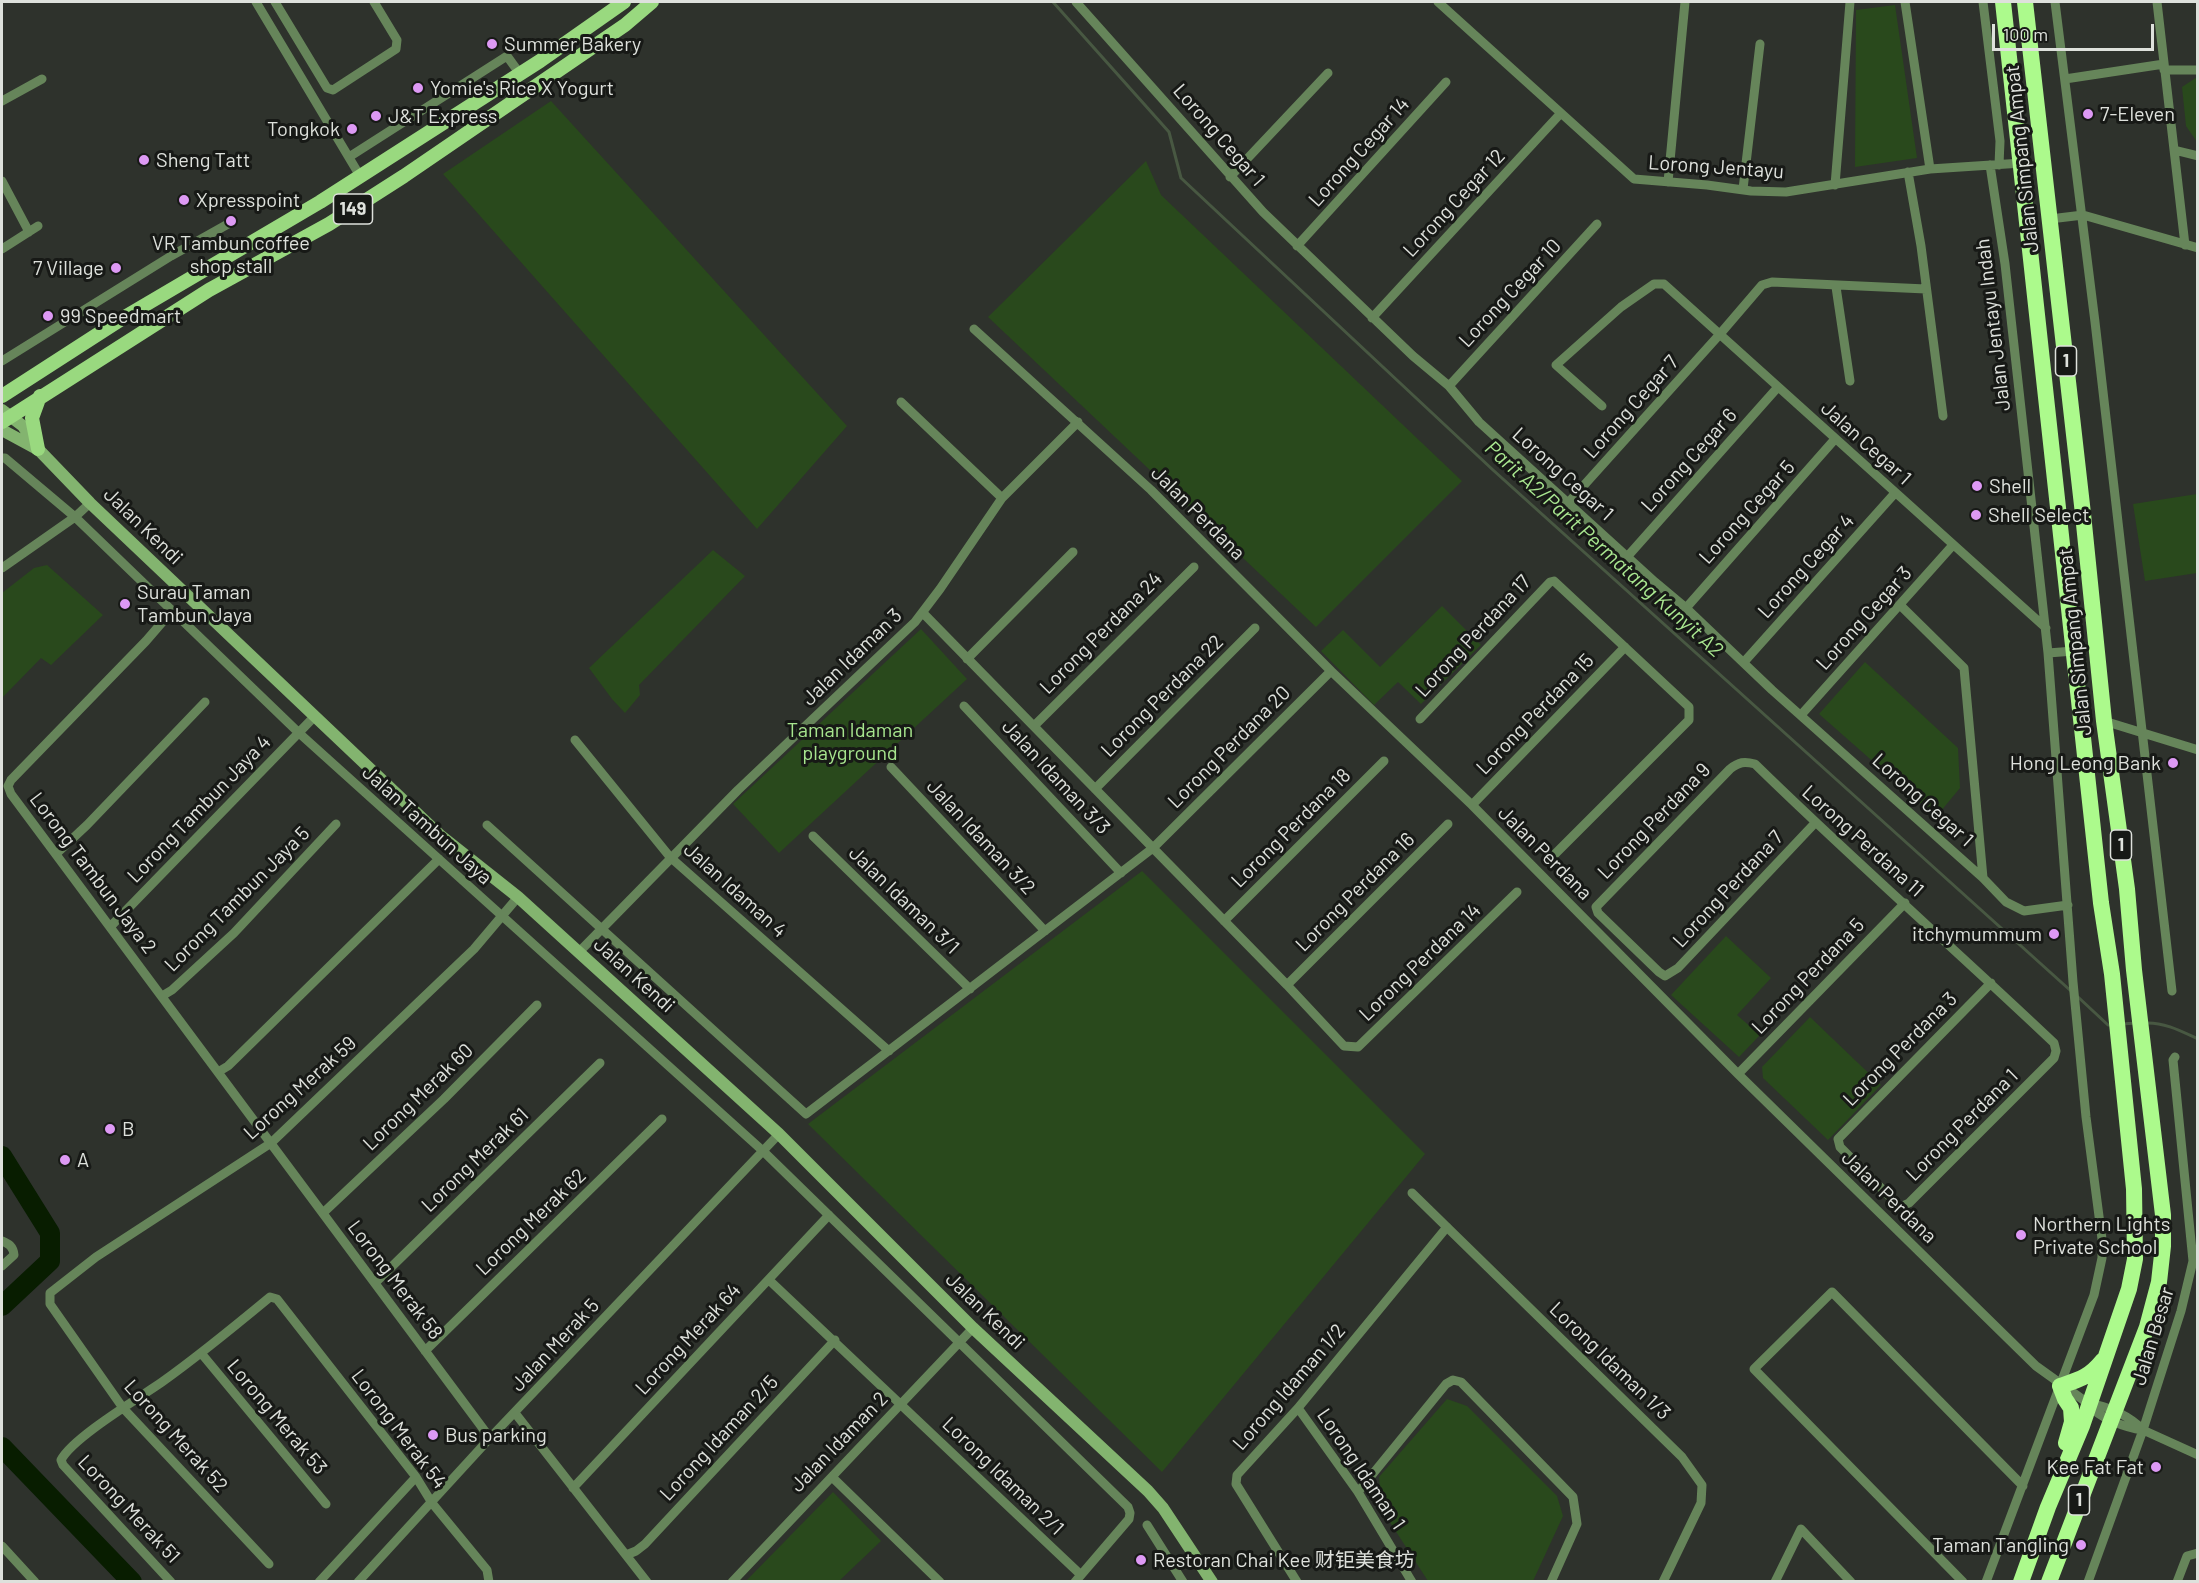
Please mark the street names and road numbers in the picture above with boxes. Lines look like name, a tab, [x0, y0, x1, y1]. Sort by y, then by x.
street label: Jalan Simpang Ampat	[2000, 64, 2044, 254]
street label: Lorong Cegar 1	[1168, 79, 1270, 191]
street label: Lorong Cegar 14	[1304, 92, 1414, 212]
street label: Lorong Cegar 12	[1398, 144, 1510, 262]
street label: Lorong Jentayu	[1647, 150, 1785, 184]
road number: 149	[334, 194, 372, 224]
street label: Lorong Cegar 10	[1454, 234, 1566, 352]
street label: Jalan Jentayu Indah	[1971, 237, 2015, 413]
road number: 1	[2056, 346, 2076, 376]
street label: Lorong Cegar 7	[1579, 351, 1683, 463]
street label: Jalan Cegar 1	[1816, 396, 1916, 490]
street label: Lorong Cegar 6	[1636, 403, 1742, 517]
street label: Lorong Cegar 1	[1507, 422, 1619, 526]
street label: Lorong Cegar 5	[1694, 455, 1800, 569]
street label: Jalan Perdana	[1146, 461, 1250, 565]
street label: Jalan Kendi	[98, 482, 188, 570]
street label: Lorong Cegar 4	[1753, 509, 1859, 623]
street label: Jalan Simpang Ampat	[2053, 547, 2097, 737]
street label: Lorong Cegar 3	[1811, 561, 1917, 675]
street label: Lorong Perdana 24	[1035, 567, 1167, 699]
street label: Lorong Perdana 17	[1410, 570, 1536, 702]
street label: Jalan Idaman 3	[797, 603, 907, 711]
street label: Lorong Perdana 22	[1096, 630, 1228, 762]
street label: Lorong Perdana 15	[1471, 649, 1599, 779]
street label: Lorong Perdana 20	[1163, 681, 1295, 813]
street label: Jalan Idaman 3/3	[997, 715, 1115, 839]
street label: Lorong Tambun Jaya 4	[122, 730, 276, 888]
street label: Lorong Cegar 1	[1867, 748, 1979, 852]
street label: Lorong Perdana 9	[1593, 758, 1715, 884]
street label: Jalan Tambun Jaya	[357, 760, 497, 890]
street label: Lorong Perdana 18	[1226, 763, 1356, 893]
street label: Jalan Idaman 3/2	[922, 775, 1040, 899]
street label: Lorong Perdana 11	[1797, 780, 1929, 902]
street label: Lorong Tambun Jaya 2	[25, 788, 161, 958]
street label: Jalan Perdana	[1493, 801, 1597, 905]
street label: Lorong Tambun Jaya 5	[160, 822, 314, 976]
street label: Lorong Perdana 7	[1668, 826, 1788, 952]
street label: Lorong Perdana 16	[1290, 827, 1420, 957]
road number: 1	[2110, 830, 2132, 860]
street label: Jalan Idaman 4	[679, 838, 791, 942]
street label: Jalan Idaman 3/1	[844, 841, 964, 959]
street label: Lorong Perdana 14	[1354, 898, 1486, 1026]
street label: Lorong Perdana 5	[1747, 913, 1869, 1039]
street label: Jalan Kendi	[589, 932, 679, 1018]
street label: Lorong Perdana 3	[1838, 987, 1962, 1111]
street label: Lorong Merak 59	[239, 1031, 361, 1145]
street label: Lorong Merak 60	[358, 1038, 478, 1156]
street label: Lorong Perdana 1	[1901, 1064, 2023, 1186]
street label: Lorong Merak 61	[417, 1103, 533, 1217]
street label: Jalan Perdana	[1836, 1146, 1942, 1248]
street label: Lorong Merak 62	[471, 1164, 591, 1280]
street label: Lorong Merak 58	[342, 1216, 448, 1344]
street label: Jalan Kendi	[940, 1267, 1030, 1355]
street label: Lorong Merak 64	[630, 1278, 746, 1400]
street label: Jalan Besar	[2127, 1284, 2179, 1388]
street label: Jalan Merak 5	[506, 1294, 604, 1396]
street label: Lorong Idaman 1/3	[1544, 1297, 1676, 1425]
street label: Lorong Idaman 1/2	[1228, 1319, 1350, 1455]
street label: Lorong Merak 53	[222, 1355, 332, 1479]
street label: Lorong Merak 54	[346, 1364, 452, 1494]
street label: Lorong Idaman 2/5	[655, 1370, 783, 1506]
street label: Lorong Merak 52	[119, 1375, 233, 1497]
street label: Jalan Idaman 2	[785, 1387, 893, 1497]
street label: Lorong Idaman 1	[1312, 1404, 1410, 1534]
street label: Lorong Idaman 2/1	[937, 1412, 1069, 1540]
street label: Lorong Merak 51	[73, 1450, 185, 1568]
road number: 1	[2068, 1485, 2090, 1515]

